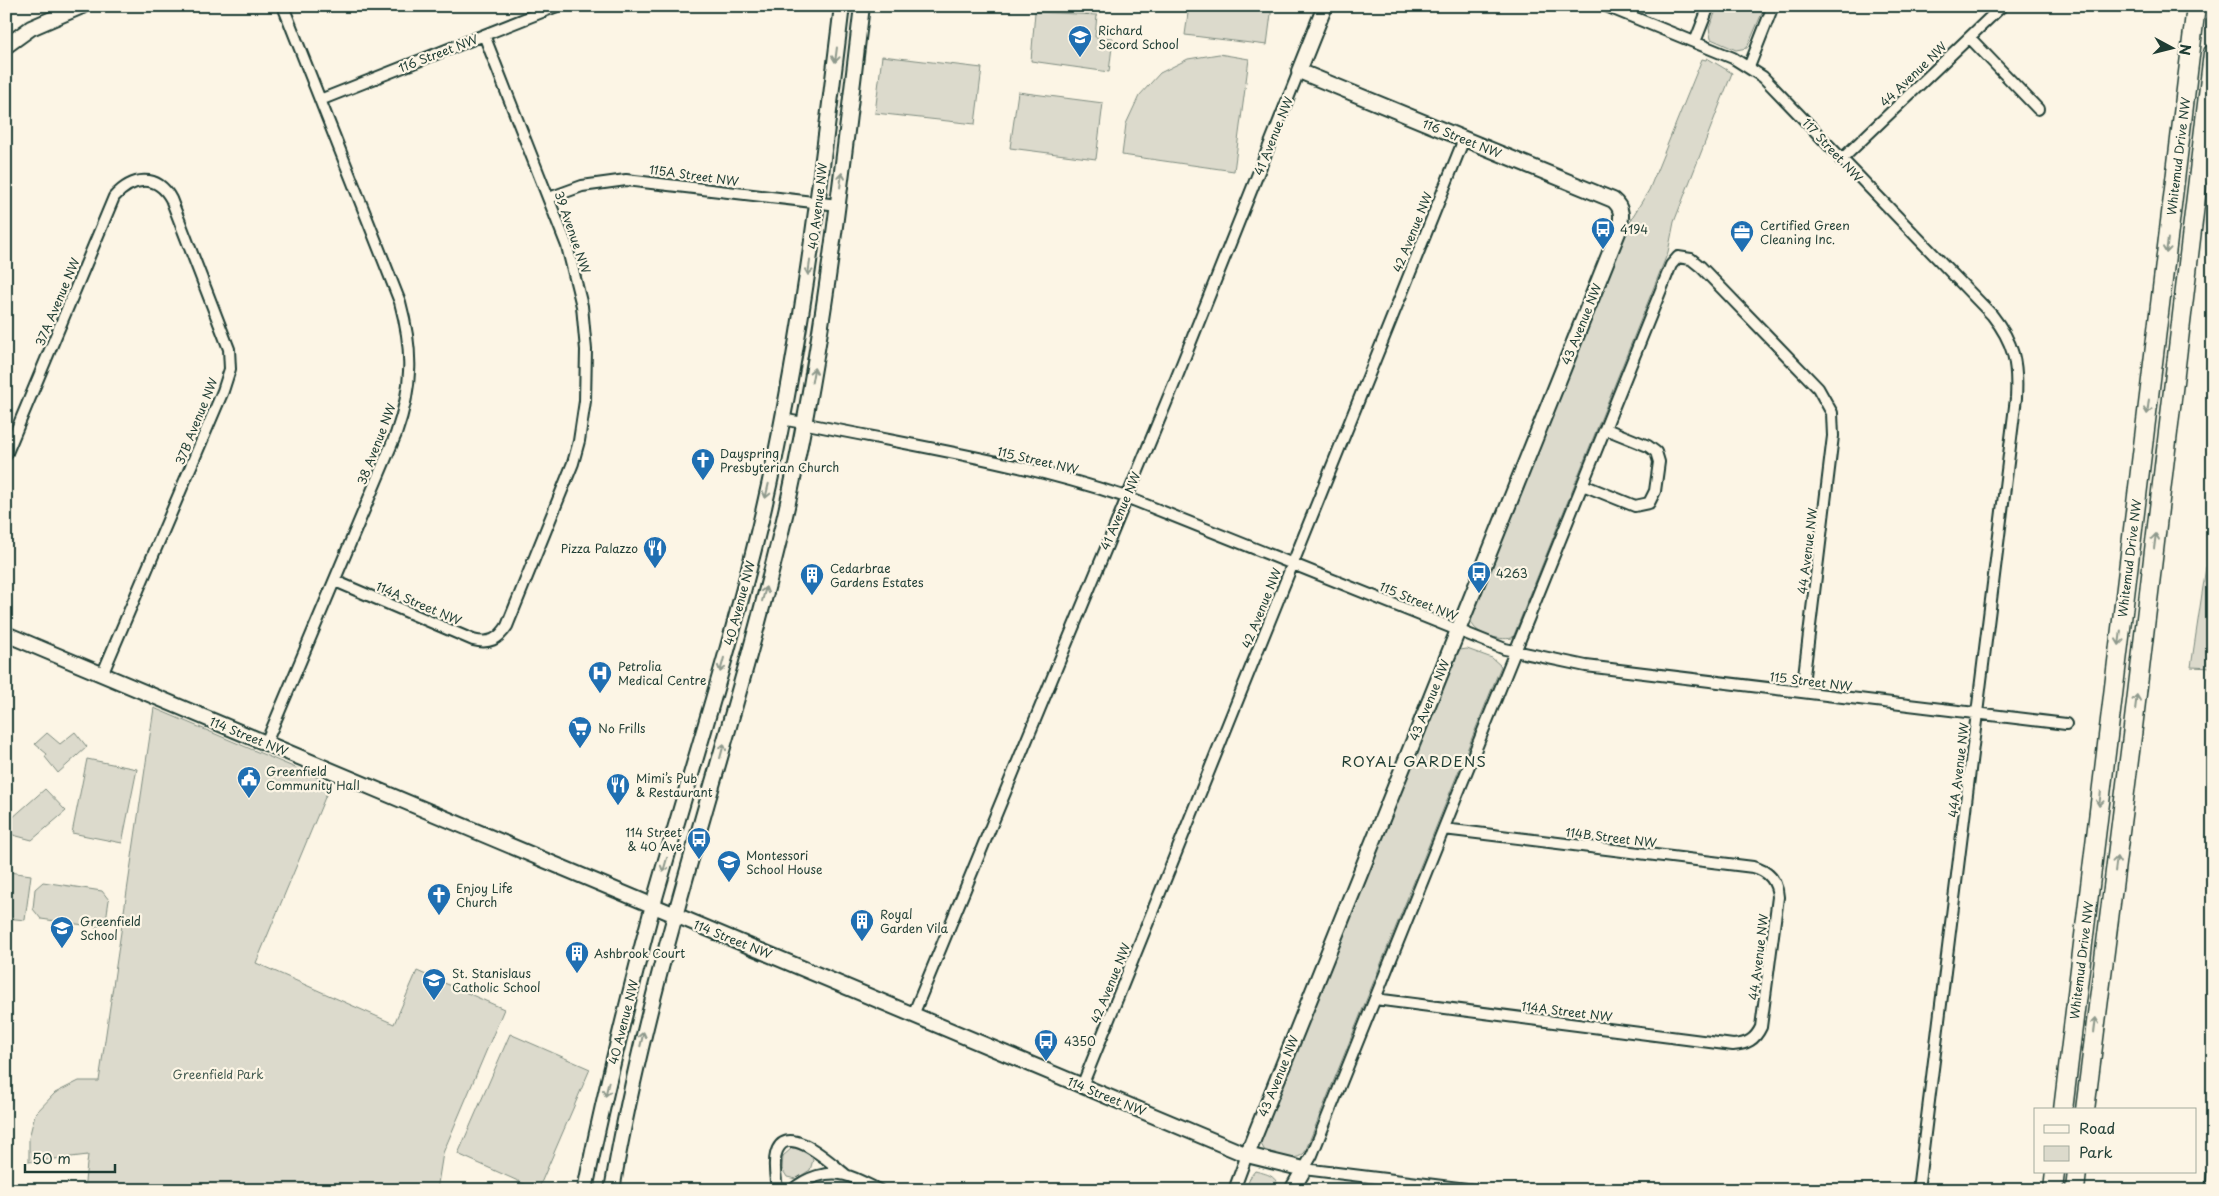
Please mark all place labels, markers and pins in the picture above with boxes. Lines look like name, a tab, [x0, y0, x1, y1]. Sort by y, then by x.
place label: Richard Secord School	[1098, 21, 1179, 53]
school or university icon: Richard Secord School	[1067, 24, 1093, 58]
bus stop icon: 4194	[1590, 216, 1616, 250]
place label: Certified Green Cleaning Inc.	[1760, 216, 1850, 248]
office icon: Certified Green Cleaning Inc.	[1729, 219, 1755, 253]
place label: 4194	[1620, 220, 1648, 238]
place label: Dayspring Presbyterian Church	[720, 444, 839, 476]
church icon: Dayspring Presbyterian Church	[690, 447, 716, 481]
restaurant icon: Pizza Palazzo	[642, 535, 668, 569]
place label: Pizza Palazzo	[561, 539, 638, 557]
place label: Cedarbrae Gardens Estates	[830, 559, 924, 591]
bus stop icon: 4263	[1466, 560, 1492, 594]
building icon: Cedarbrae Gardens Estates	[799, 562, 825, 596]
place label: 4263	[1496, 564, 1528, 582]
place label: Petrolia Medical Centre	[618, 657, 706, 689]
hospital icon: Petrolia Medical Centre	[587, 660, 613, 694]
supermarket icon: No Frills	[567, 715, 593, 749]
place label: No Frills	[598, 719, 646, 737]
place label: Greenfield Community Hall	[266, 762, 360, 794]
public building icon: Greenfield Community Hall	[236, 765, 262, 799]
place label: Mimi’s Pub & Restaurant	[636, 769, 713, 801]
restaurant icon: Mimi’s Pub & Restaurant	[605, 772, 631, 806]
place label: 114 Street & 40 Ave	[625, 823, 682, 855]
bus stop icon: 114 Street & 40 Ave	[686, 826, 712, 860]
place label: Montessori School House	[746, 846, 823, 878]
school or university icon: Montessori School House	[716, 849, 742, 883]
place label: Enjoy Life Church	[456, 879, 513, 911]
church icon: Enjoy Life Church	[426, 882, 452, 916]
place label: Royal Garden Vila	[880, 905, 949, 937]
building icon: Royal Garden Vila	[849, 908, 875, 942]
place label: Greenfield School	[80, 912, 141, 944]
school or university icon: Greenfield School	[49, 915, 75, 949]
building icon: Ashbrook Court	[564, 940, 590, 974]
place label: Ashbrook Court	[594, 944, 685, 962]
place label: St. Stanislaus Catholic School	[452, 964, 541, 996]
school or university icon: St. Stanislaus Catholic School	[421, 967, 447, 1001]
bus stop icon: 4350	[1033, 1028, 1059, 1062]
place label: 4350	[1064, 1032, 1096, 1050]

